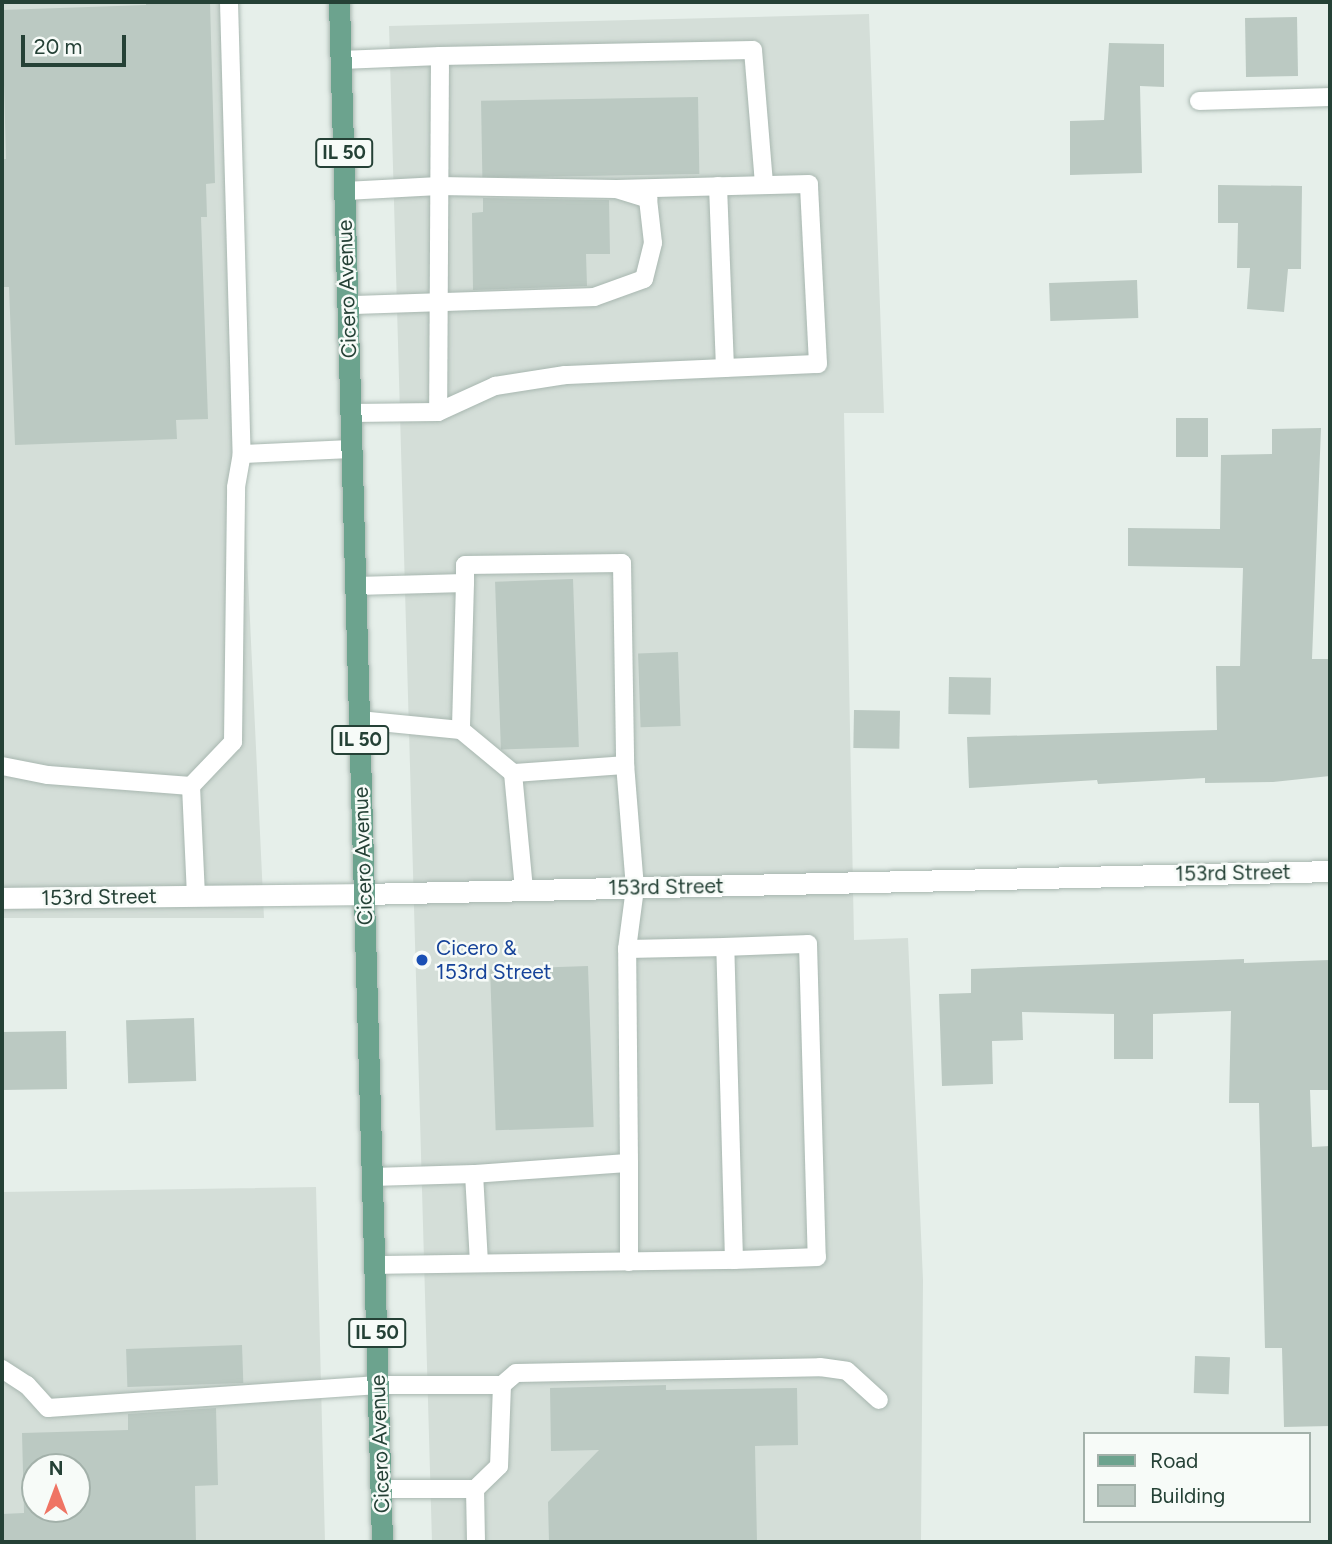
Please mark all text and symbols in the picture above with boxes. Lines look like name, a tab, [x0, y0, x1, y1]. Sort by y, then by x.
scale bar	[24, 21, 130, 65]
text: 20 m	[34, 34, 82, 59]
road number: IL 50	[314, 138, 374, 168]
street label: Cicero Avenue	[332, 219, 362, 359]
road number: IL 50	[330, 724, 390, 755]
street label: Cicero Avenue	[348, 786, 378, 926]
street label: 153rd Street	[1175, 859, 1291, 887]
street label: 153rd Street	[608, 873, 724, 901]
street label: 153rd Street	[41, 883, 157, 911]
place label: Cicero & 153rd Street	[436, 935, 552, 985]
marker: Cicero & 153rd Street	[414, 952, 430, 968]
road number: IL 50	[347, 1317, 407, 1348]
street label: Cicero Avenue	[365, 1374, 395, 1514]
legend	[1084, 1432, 1311, 1523]
text: Road	[1150, 1448, 1198, 1473]
north arrow	[21, 1453, 91, 1523]
text: N	[49, 1457, 63, 1480]
text: Building	[1150, 1483, 1225, 1508]

